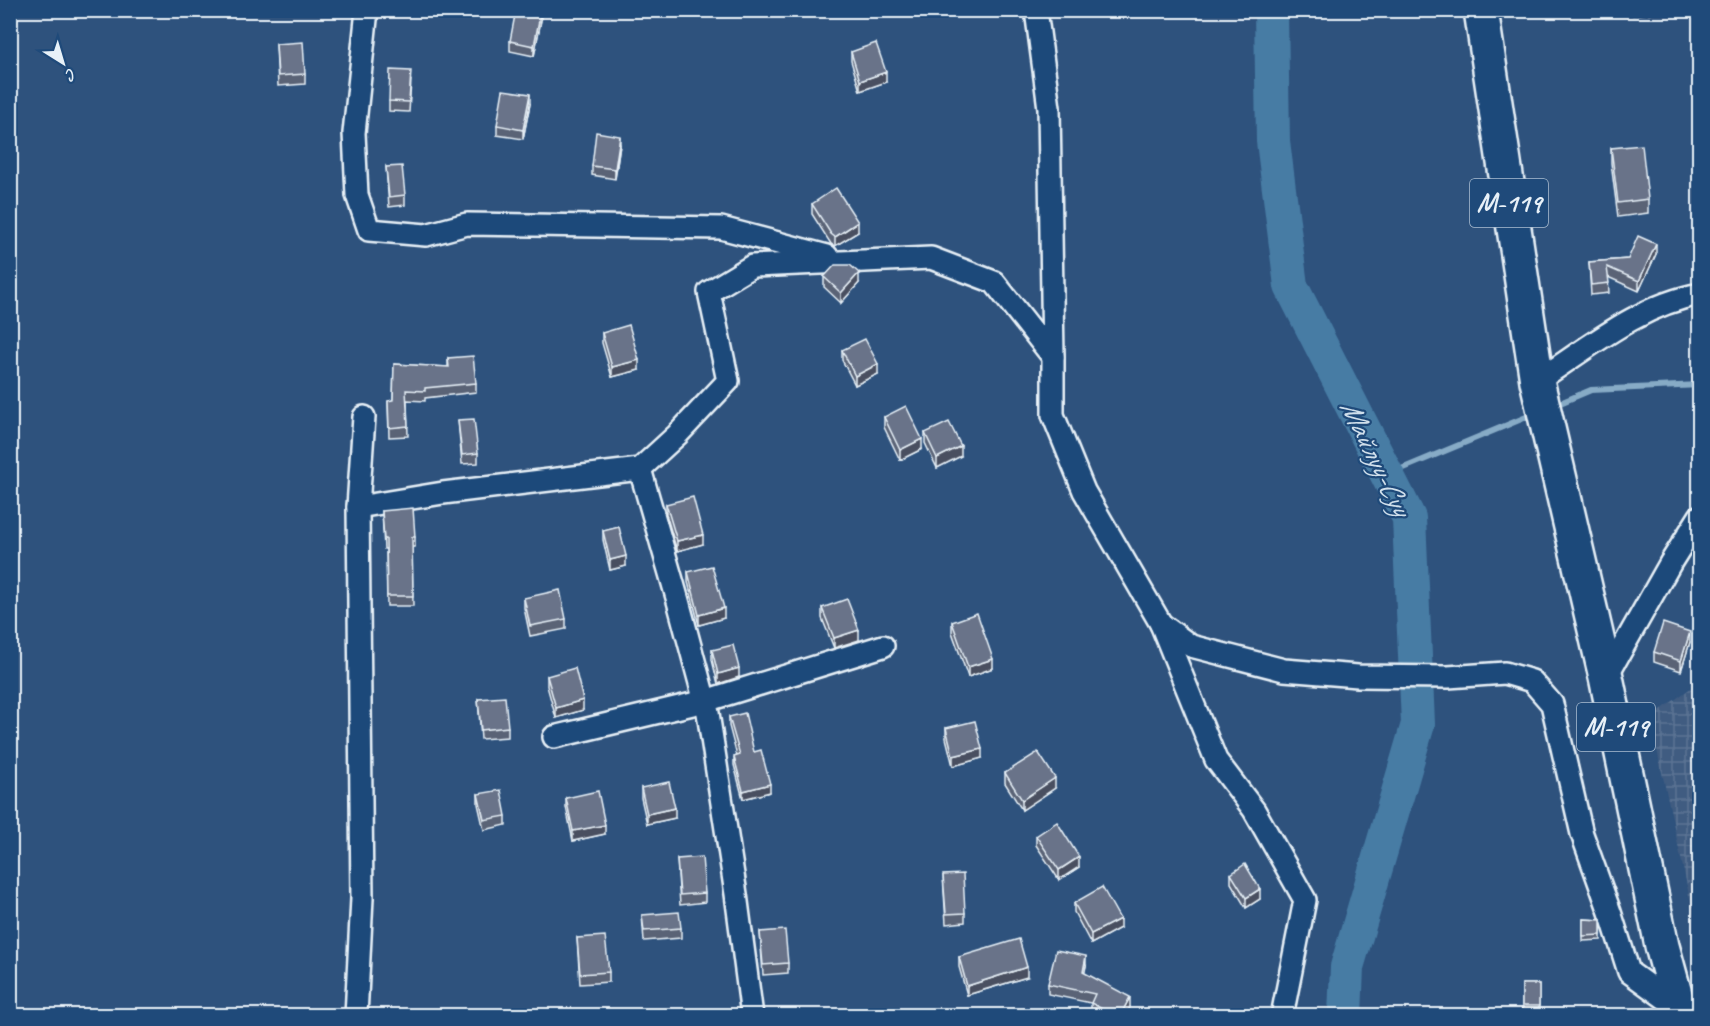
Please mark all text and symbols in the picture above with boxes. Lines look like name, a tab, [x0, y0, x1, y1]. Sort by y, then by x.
north arrow	[33, 33, 93, 93]
text: С	[61, 64, 81, 86]
road number: М-119	[1470, 179, 1548, 227]
water label: Майлуу-Суу	[1332, 393, 1422, 525]
road number: М-119	[1577, 703, 1655, 751]

